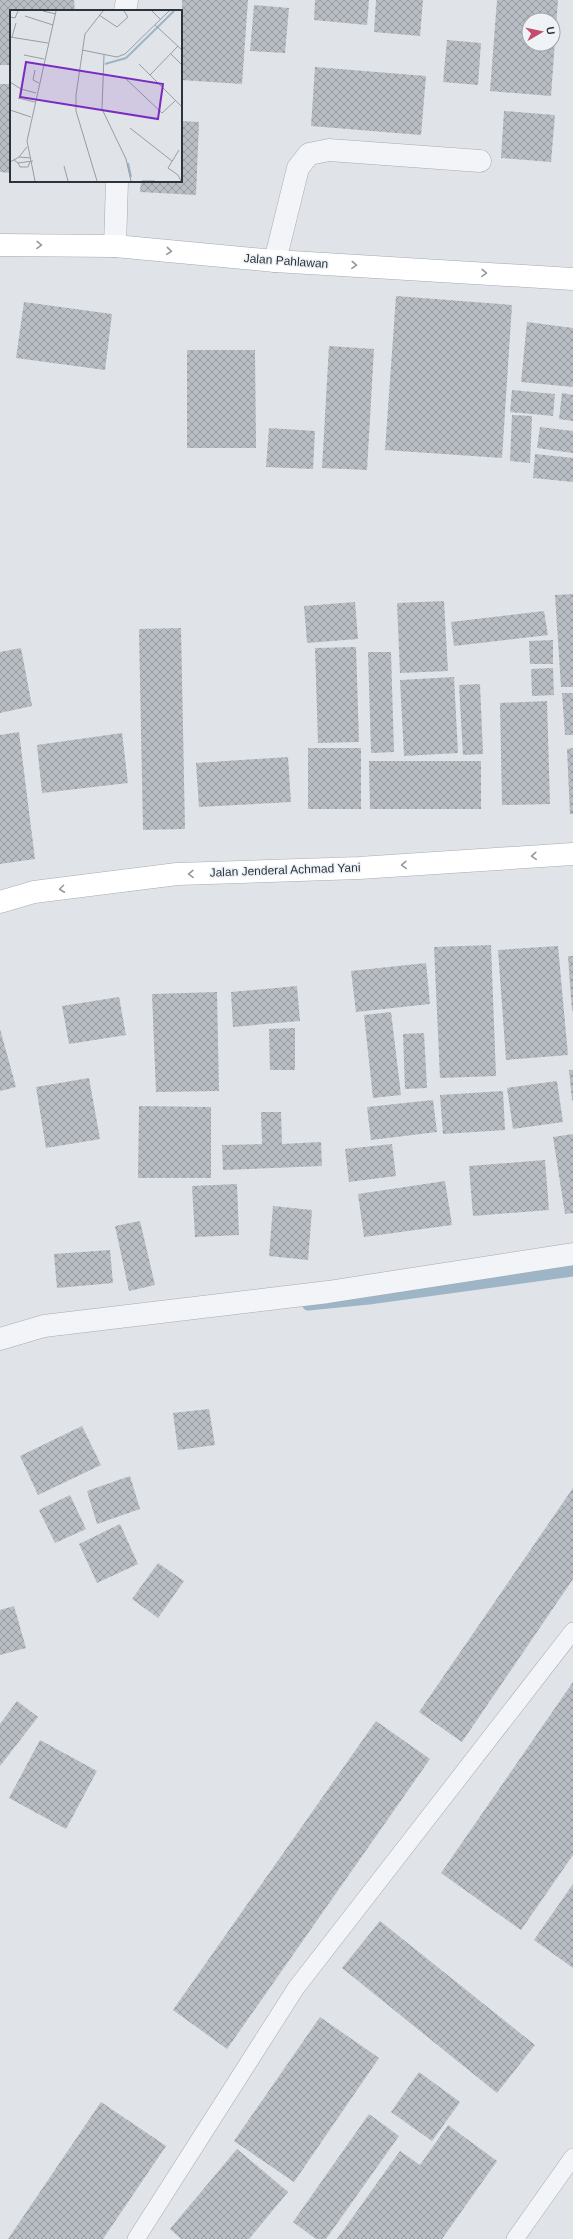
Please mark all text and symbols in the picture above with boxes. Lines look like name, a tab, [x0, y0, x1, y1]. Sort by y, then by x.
inset map	[10, 10, 182, 182]
north arrow	[521, 12, 561, 52]
text: U	[544, 26, 557, 35]
one-way arrow	[36, 241, 42, 249]
one-way arrow	[166, 246, 172, 255]
street label: Jalan Pahlawan	[243, 251, 329, 271]
one-way arrow	[351, 261, 357, 270]
one-way arrow	[481, 269, 487, 278]
one-way arrow	[531, 852, 537, 861]
street label: Jalan Jenderal Achmad Yani	[209, 860, 361, 880]
one-way arrow	[401, 861, 407, 870]
one-way arrow	[188, 869, 194, 878]
one-way arrow	[58, 884, 65, 893]

